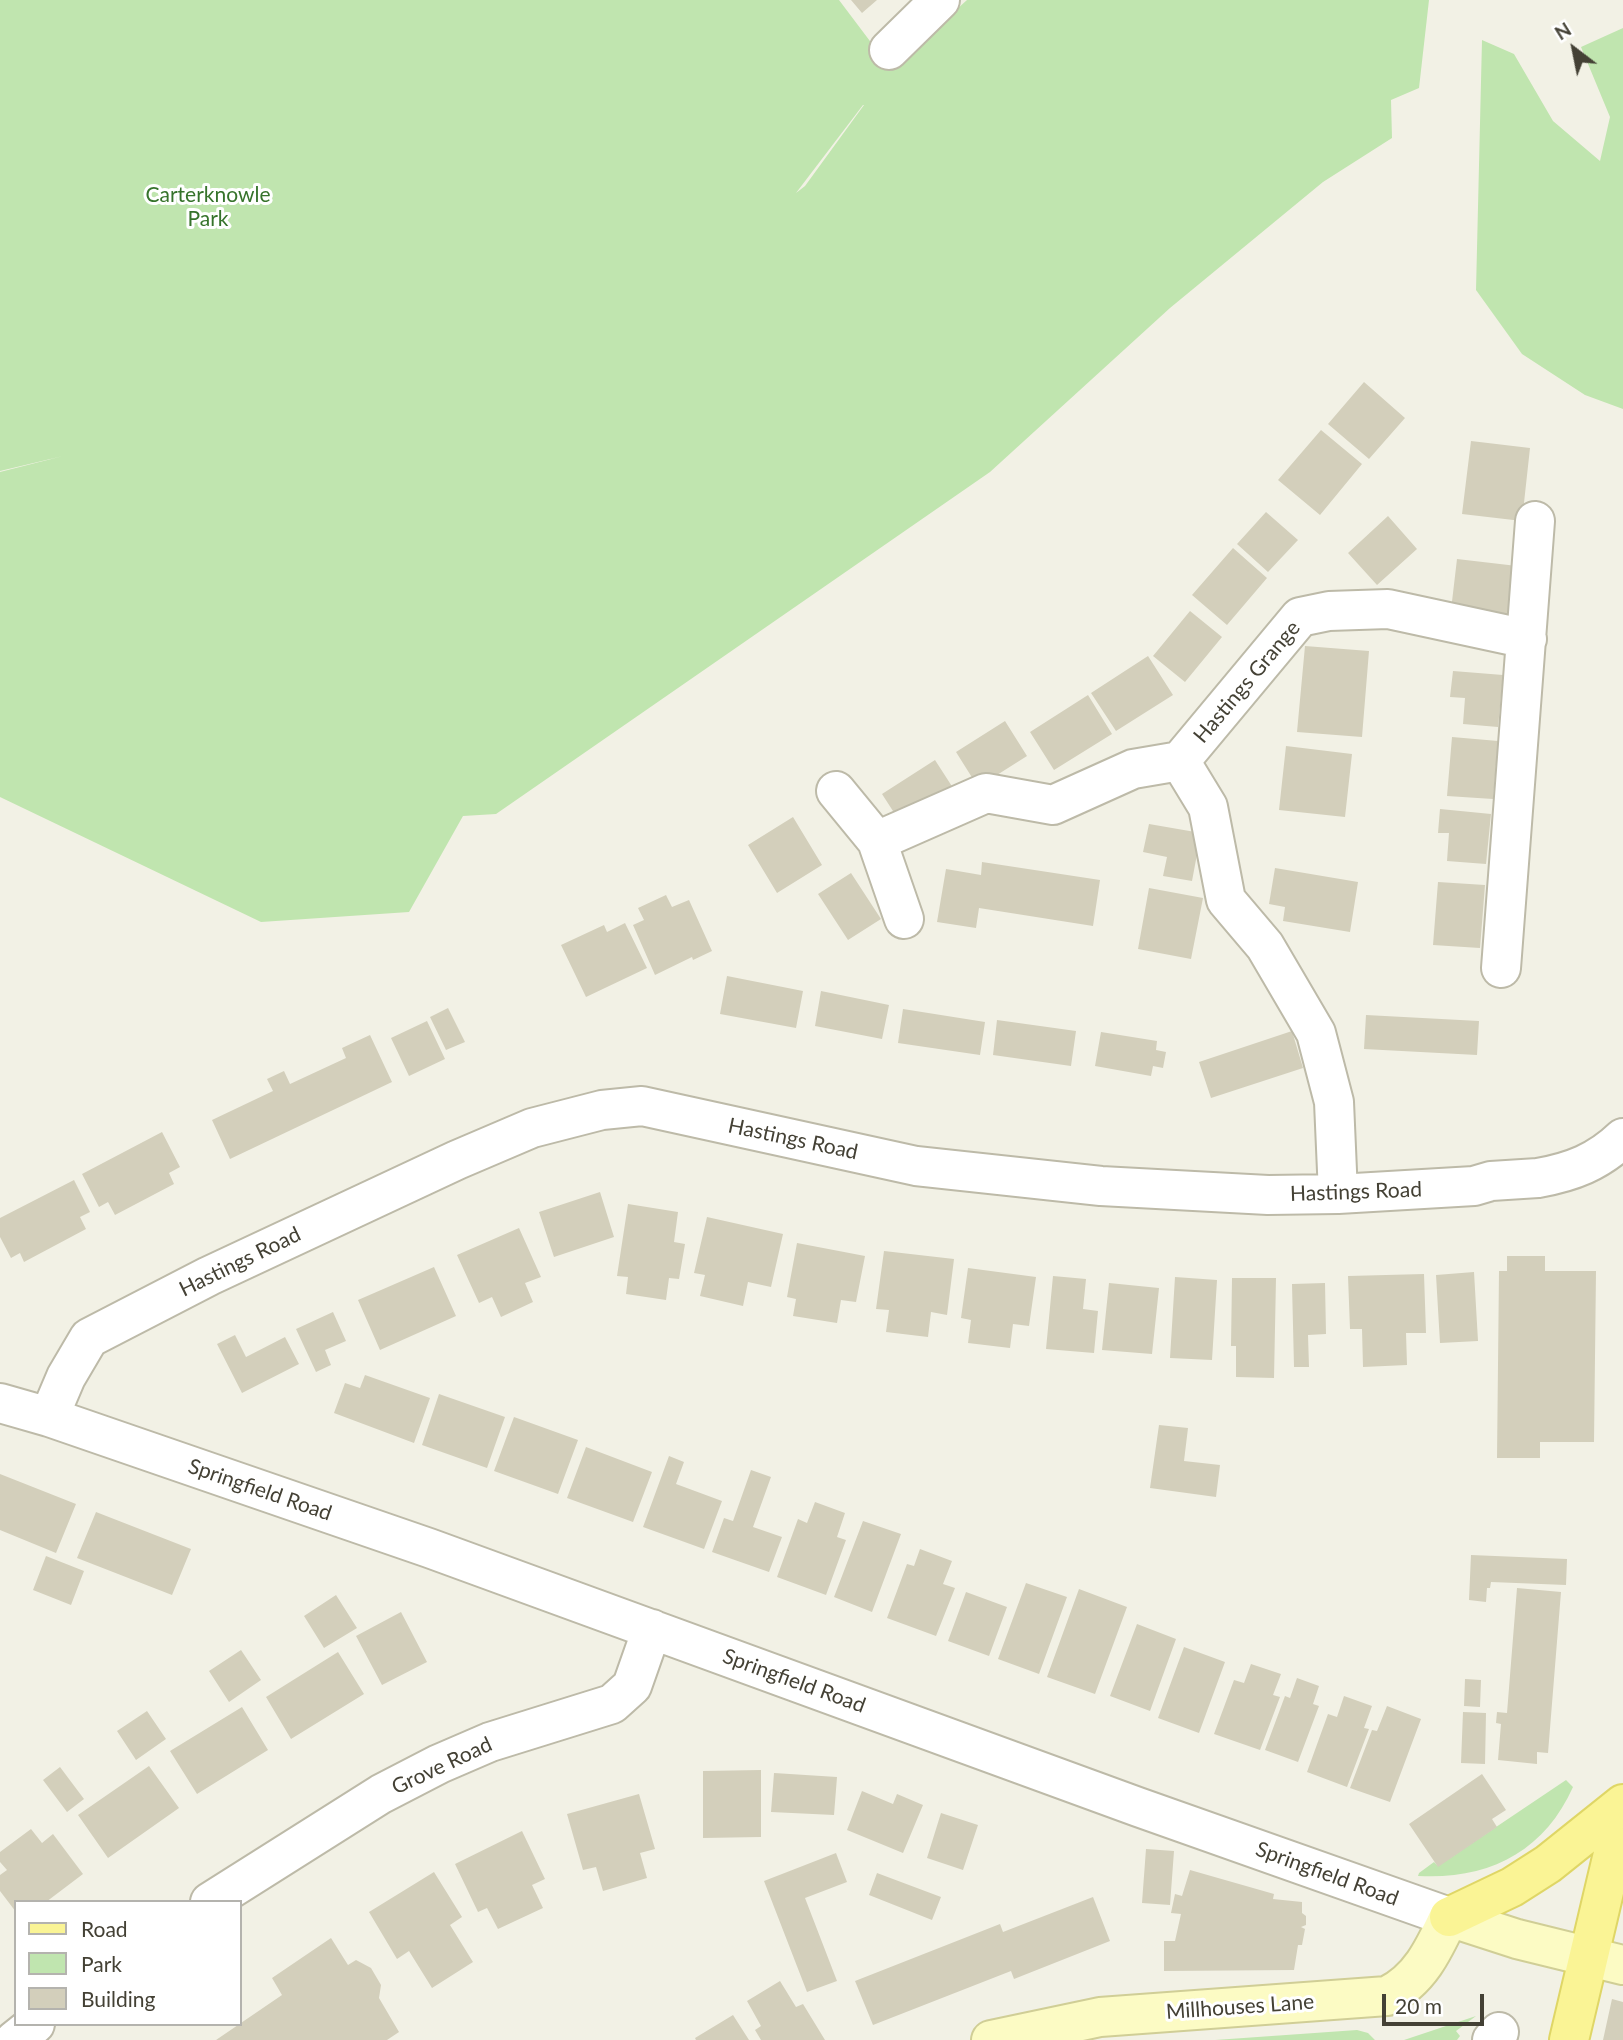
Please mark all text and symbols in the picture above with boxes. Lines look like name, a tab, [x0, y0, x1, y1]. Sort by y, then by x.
north arrow	[1539, 14, 1609, 84]
text: N	[1550, 17, 1575, 44]
park label: Carterknowle Park	[146, 182, 270, 232]
street label: Hastings Grange	[1189, 616, 1305, 748]
street label: Hastings Road	[726, 1113, 860, 1165]
street label: Hastings Road	[1290, 1177, 1422, 1207]
street label: Hastings Road	[175, 1222, 305, 1302]
street label: Springfield Road	[185, 1454, 335, 1526]
street label: Springfield Road	[719, 1644, 869, 1718]
street label: Grove Road	[388, 1732, 496, 1800]
street label: Springfield Road	[1252, 1837, 1402, 1911]
legend	[14, 1900, 242, 2026]
text: Road	[81, 1916, 128, 1941]
text: Park	[81, 1951, 122, 1976]
scale bar	[1385, 1980, 1486, 2024]
text: Building	[81, 1986, 156, 2011]
street label: Millhouses Lane	[1165, 1989, 1315, 2025]
text: 20 m	[1395, 1993, 1442, 2018]

